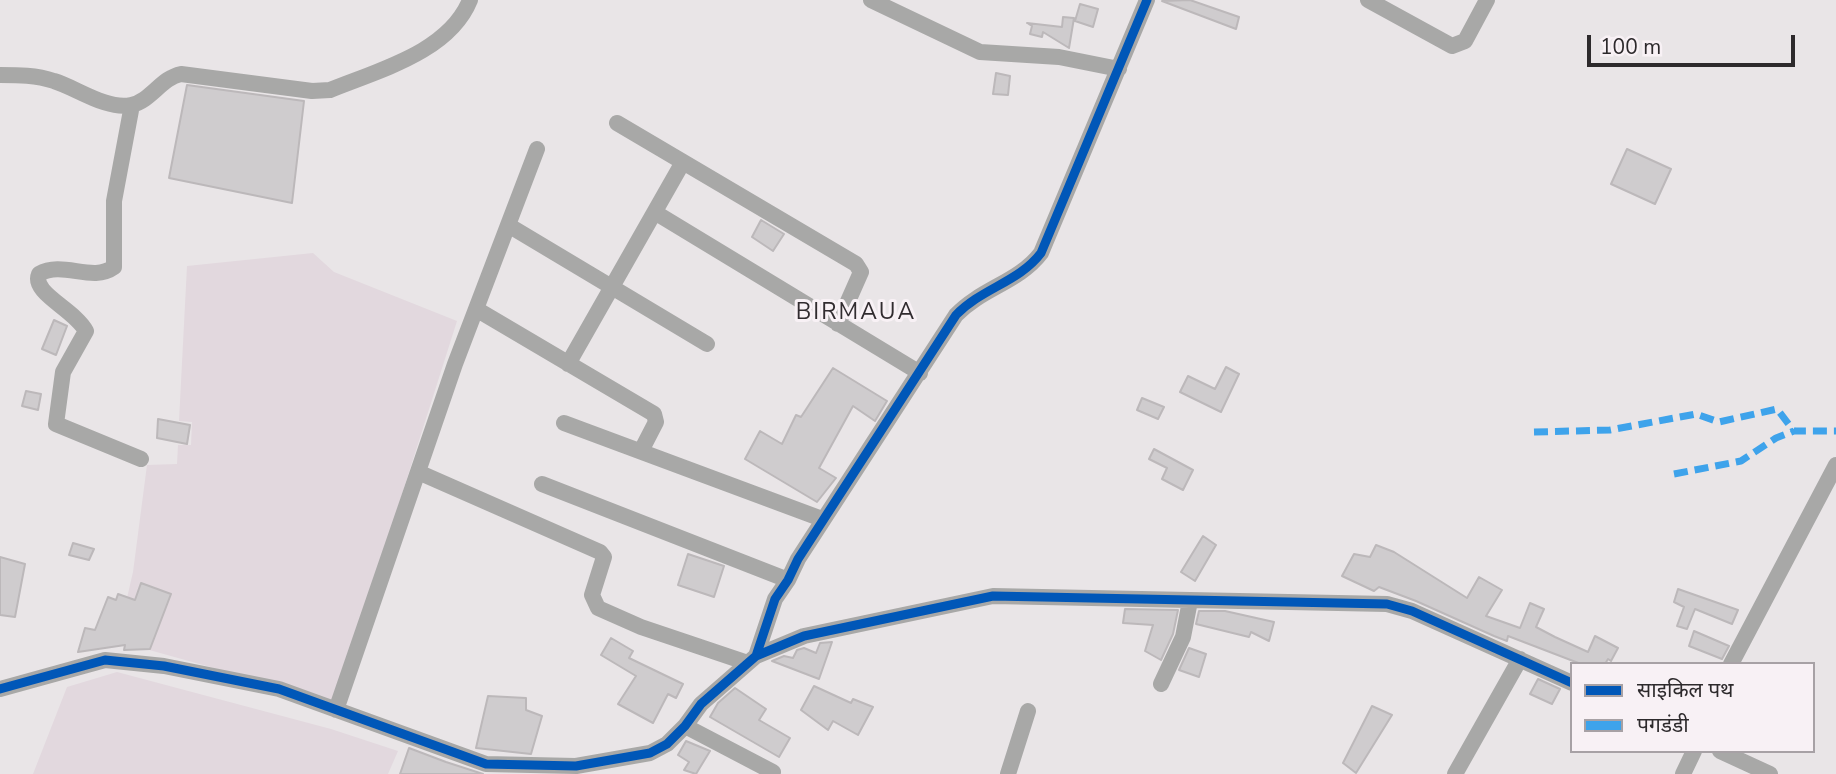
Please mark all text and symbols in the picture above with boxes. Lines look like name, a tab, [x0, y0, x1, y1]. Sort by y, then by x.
scale bar	[1591, 21, 1799, 65]
text: 100 m	[1600, 33, 1661, 61]
district label: BIRMAUA	[797, 299, 915, 327]
legend	[1570, 662, 1815, 753]
text: साइकिल पथ	[1637, 676, 1734, 704]
text: पगडंडी	[1637, 711, 1689, 739]

